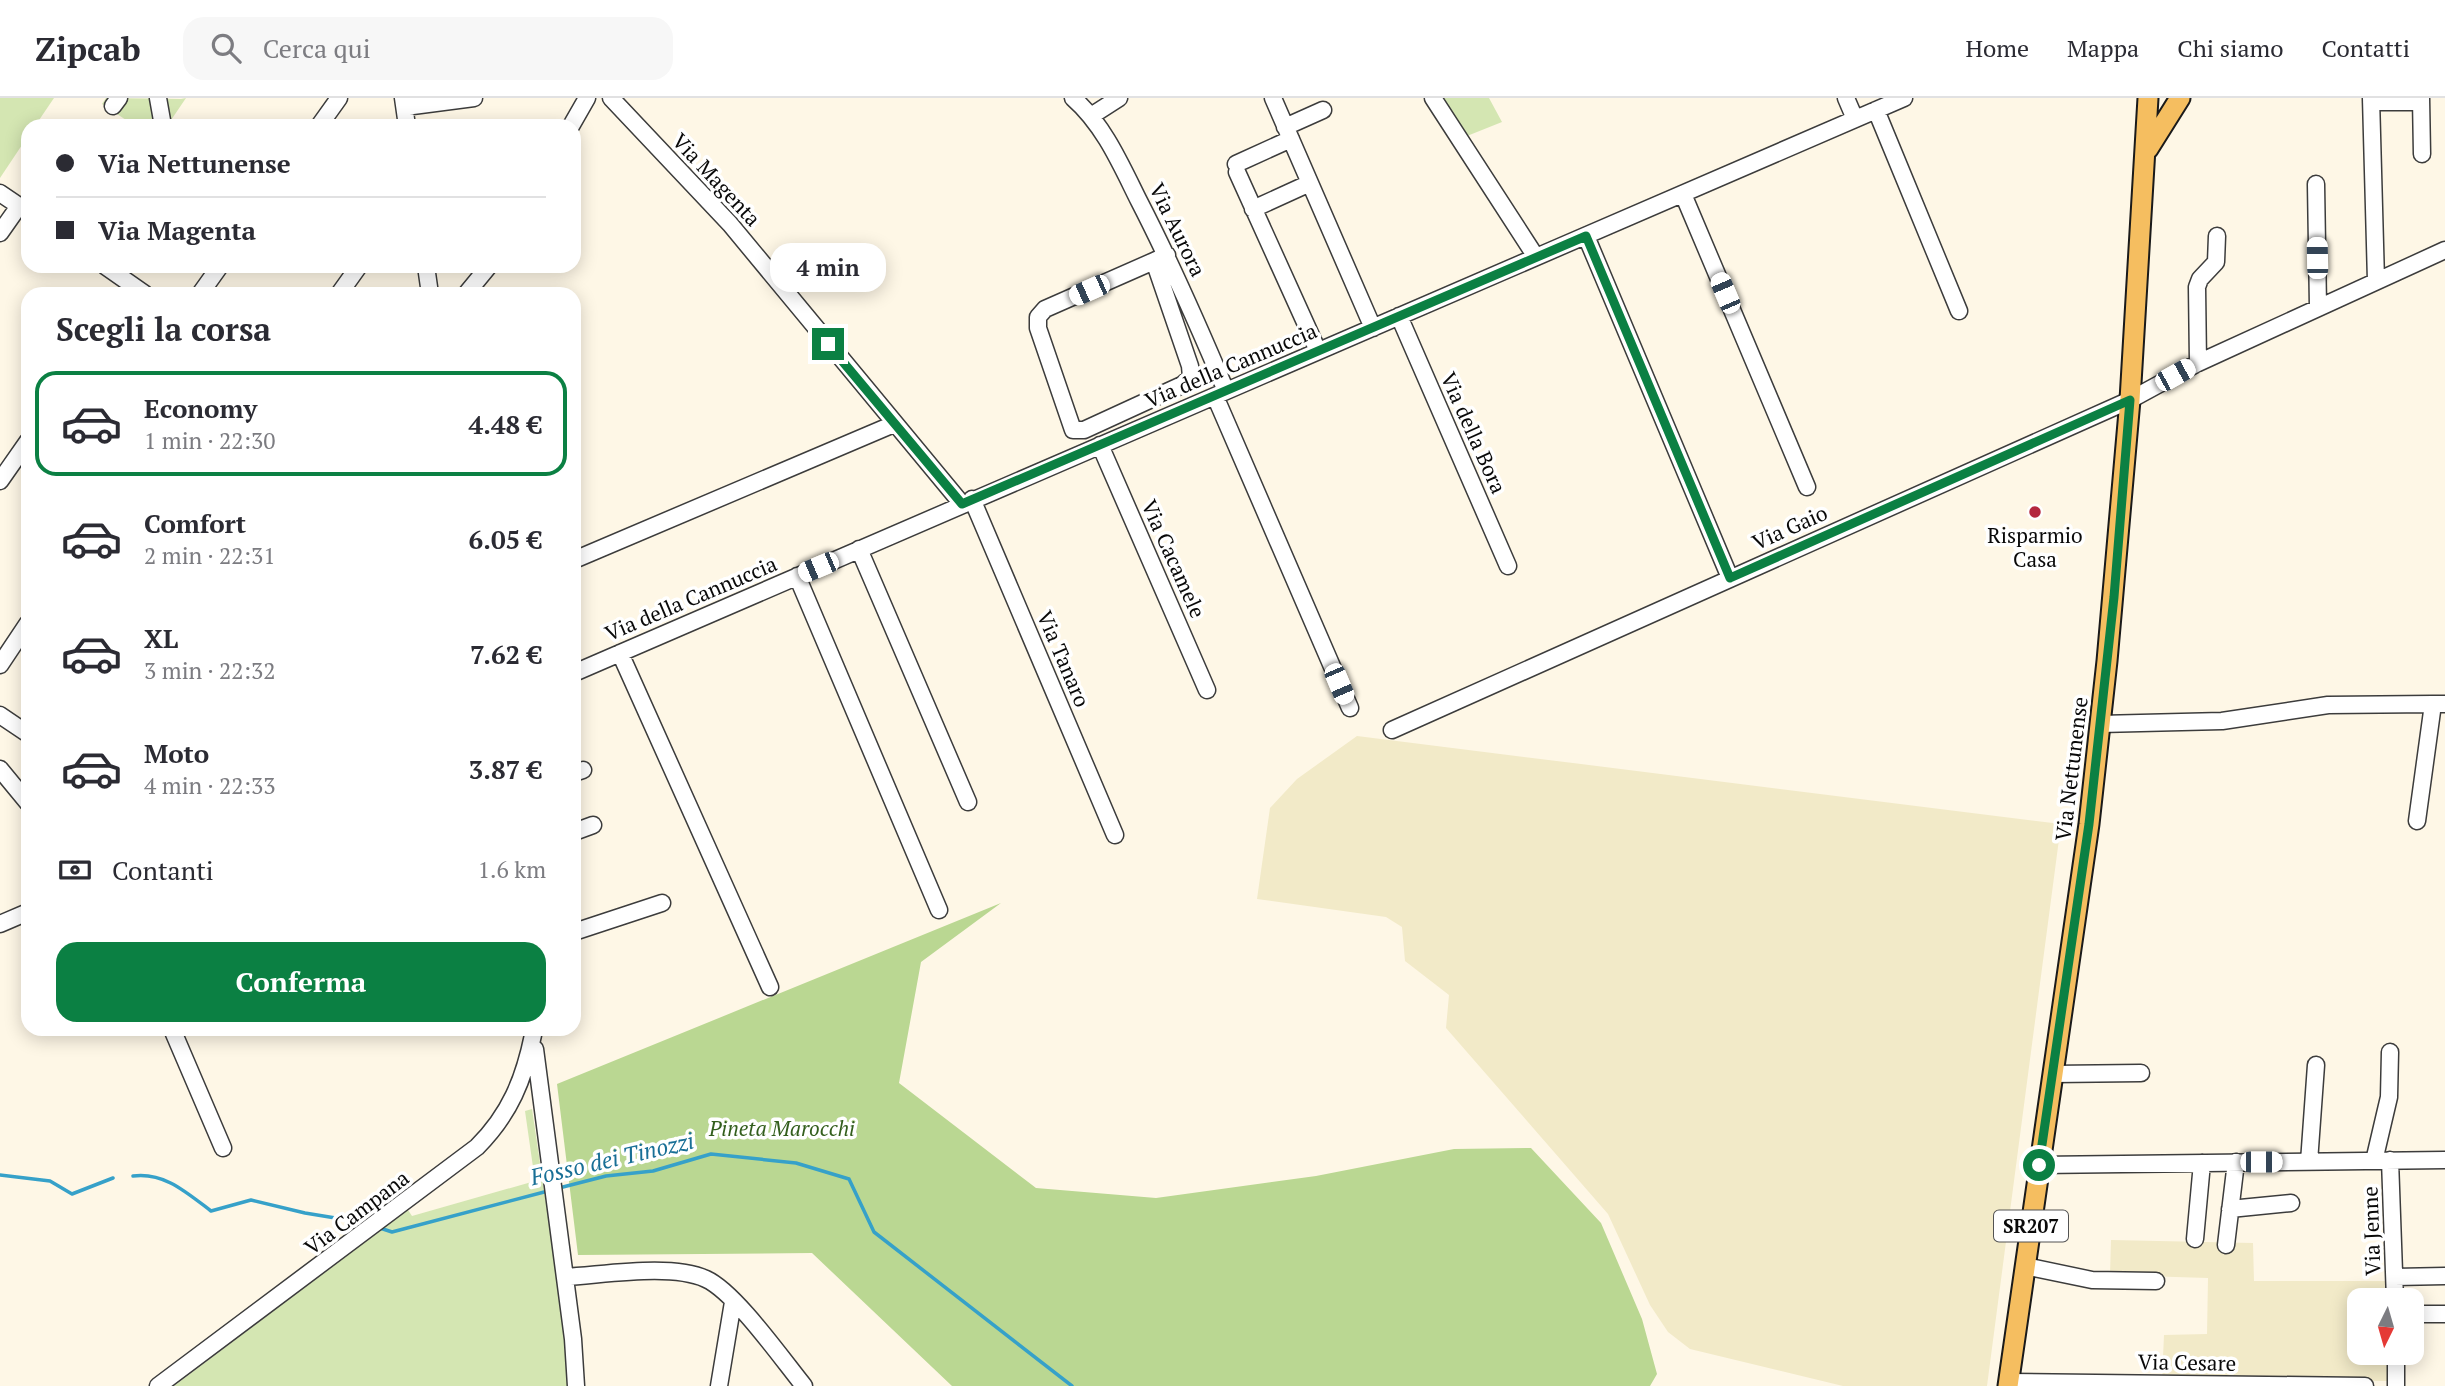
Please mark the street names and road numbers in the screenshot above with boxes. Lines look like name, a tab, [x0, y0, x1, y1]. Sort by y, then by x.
street label: Via Magenta	[666, 127, 767, 232]
street label: Via Aurora	[1143, 178, 1213, 281]
street label: Via della Cannuccia	[1140, 316, 1321, 414]
street label: Via della Bora	[1435, 367, 1513, 498]
street label: Via Cacamele	[1135, 495, 1212, 622]
street label: Via Gaio	[1748, 498, 1832, 556]
street label: Via della Cannuccia	[600, 549, 781, 647]
street label: Via Tanaro	[1031, 606, 1097, 711]
street label: Via Nettunense	[2048, 695, 2094, 843]
street label: Via Campana	[298, 1163, 415, 1261]
street label: Via Jenne	[2355, 1186, 2387, 1276]
road number: SR207	[1994, 1210, 2068, 1242]
street label: Via Cesare	[2138, 1347, 2236, 1377]

